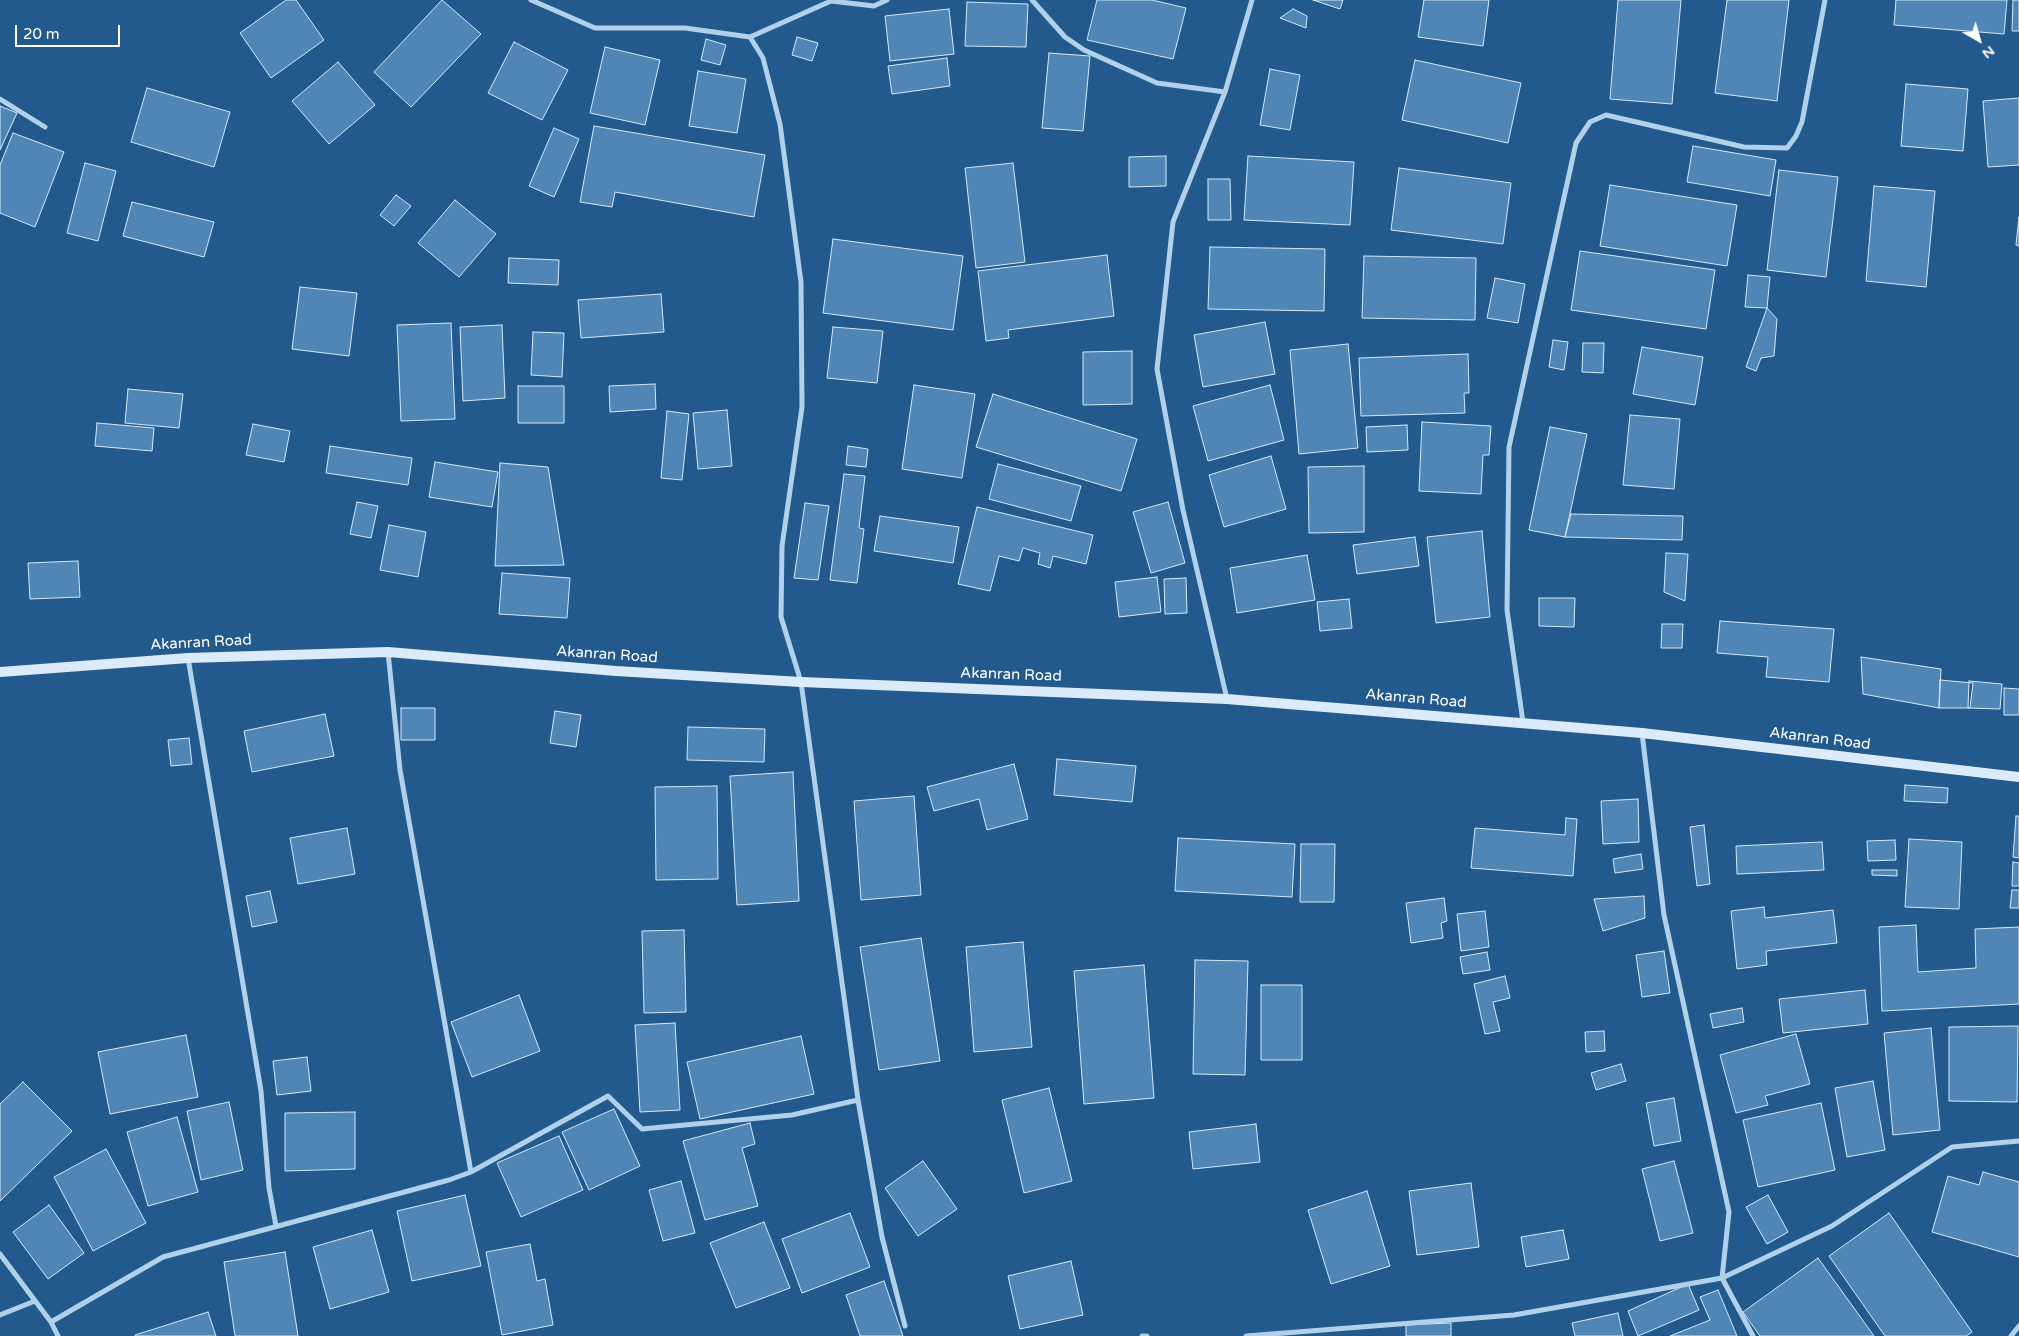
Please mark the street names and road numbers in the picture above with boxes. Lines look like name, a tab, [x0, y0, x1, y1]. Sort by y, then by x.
street label: Akanran Road	[150, 631, 252, 655]
street label: Akanran Road	[556, 642, 658, 668]
street label: Akanran Road	[960, 664, 1062, 686]
street label: Akanran Road	[1365, 686, 1467, 712]
street label: Akanran Road	[1768, 724, 1872, 754]

